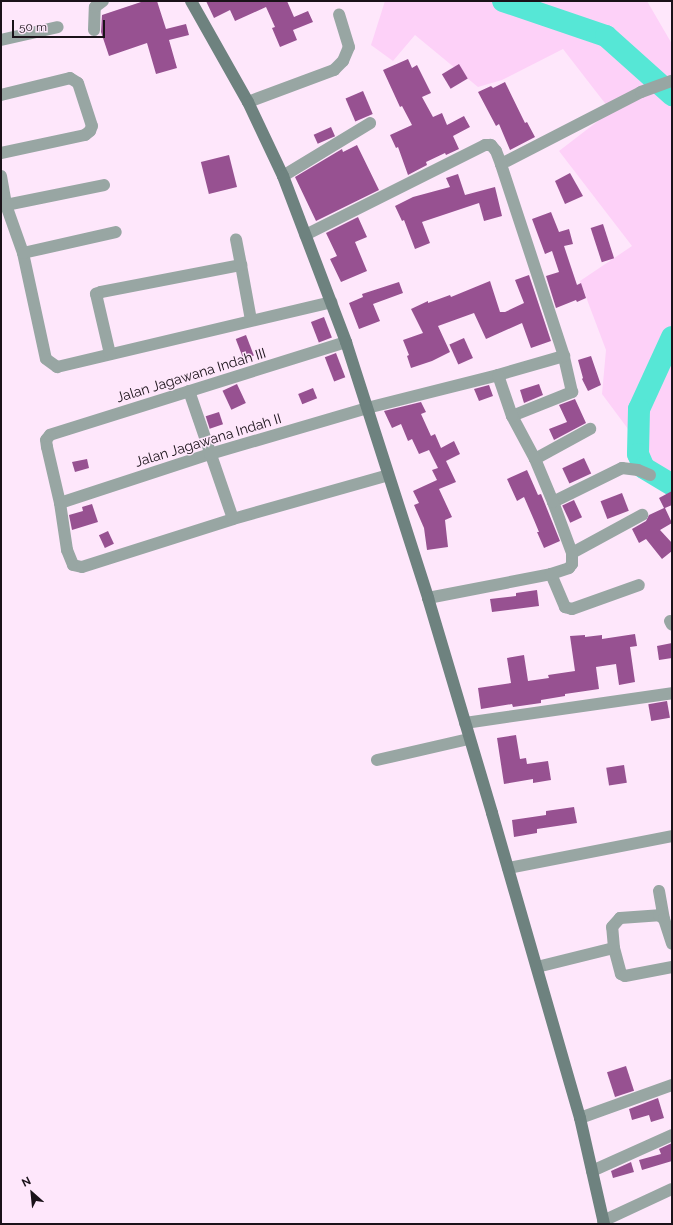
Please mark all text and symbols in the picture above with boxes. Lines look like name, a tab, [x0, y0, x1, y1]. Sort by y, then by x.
scale bar	[14, 12, 107, 38]
text: 50 m	[19, 20, 47, 34]
street label: Jalan Jagawana Indah III	[114, 344, 268, 406]
street label: Jalan Jagawana Indah II	[133, 410, 283, 470]
north arrow	[12, 1173, 52, 1213]
text: N	[20, 1174, 33, 1190]

